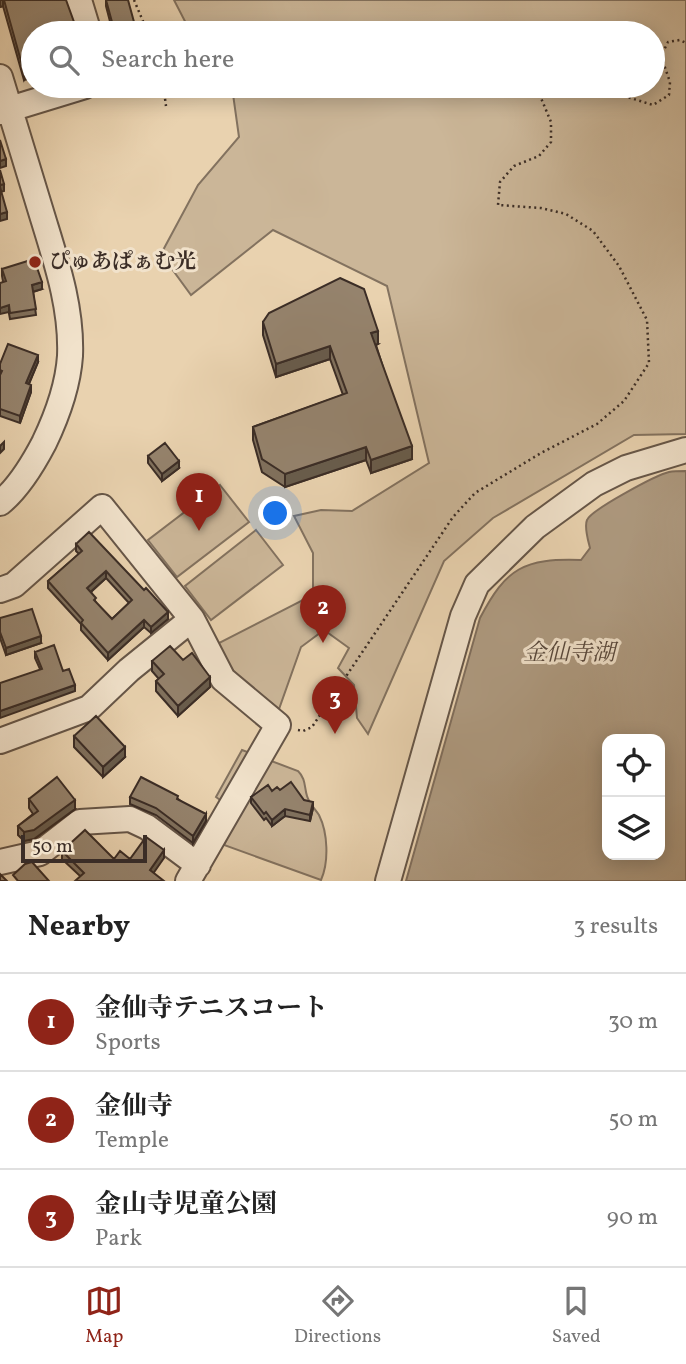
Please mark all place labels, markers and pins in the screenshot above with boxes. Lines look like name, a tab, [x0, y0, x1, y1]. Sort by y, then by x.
place label: ぴゅあぱぁむ光	[49, 248, 196, 277]
marker: ぴゅあぱぁむ光	[27, 254, 43, 270]
pin: 1	[176, 473, 222, 531]
pin: 2	[300, 585, 346, 643]
pin: 3	[312, 676, 358, 734]

